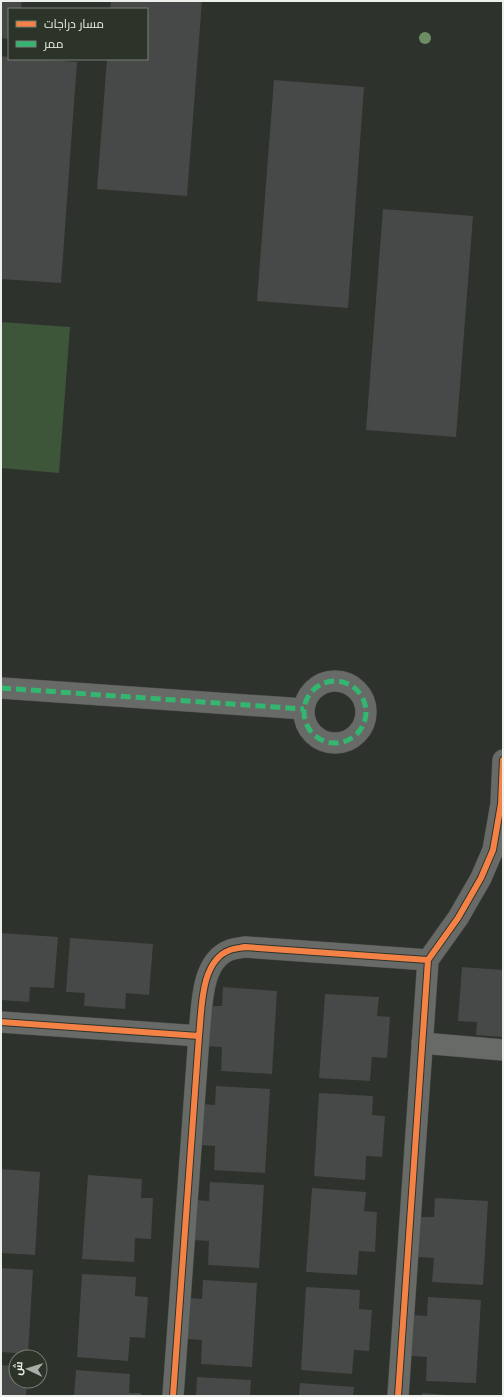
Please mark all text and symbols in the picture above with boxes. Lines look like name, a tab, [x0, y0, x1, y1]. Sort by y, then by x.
legend	[8, 8, 148, 60]
text: مسار دراجات	[44, 17, 104, 31]
text: ممر	[43, 37, 63, 51]
north arrow	[8, 1349, 48, 1389]
text: ش	[12, 1361, 25, 1376]

